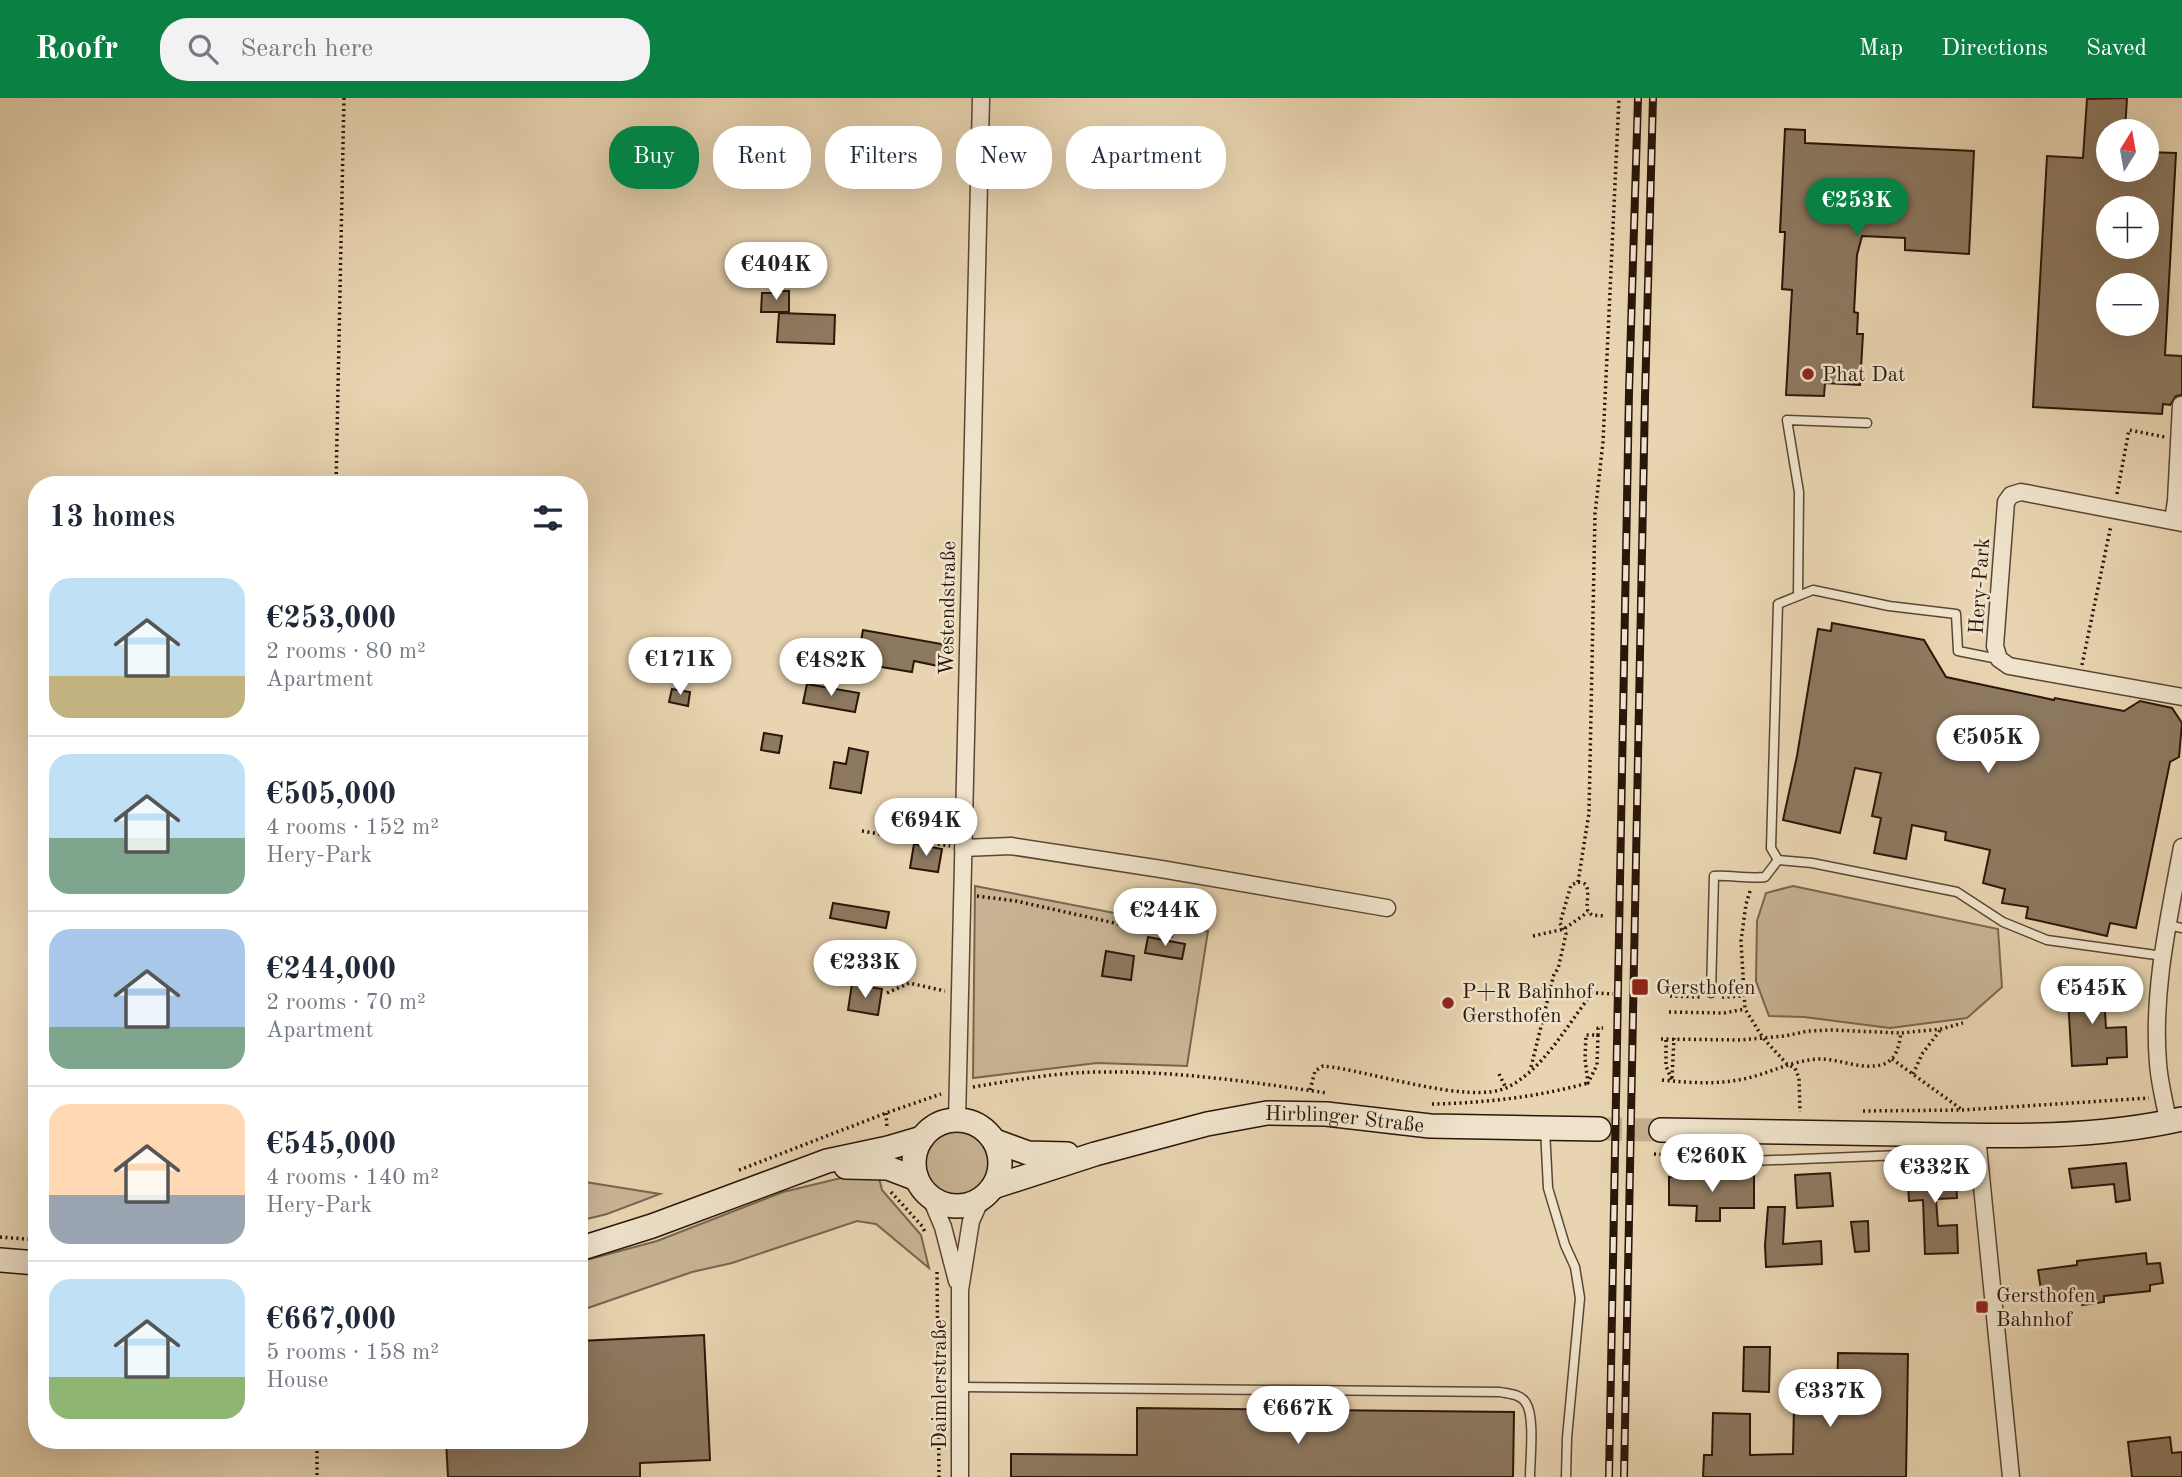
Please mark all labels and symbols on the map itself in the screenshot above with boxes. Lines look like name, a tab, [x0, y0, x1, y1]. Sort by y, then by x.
north arrow	[2096, 119, 2160, 182]
pin: €253K	[1808, 178, 1906, 238]
pin: €404K	[727, 242, 825, 302]
place label: Phat Dat	[1822, 365, 1905, 386]
marker: Phat Dat	[1800, 366, 1816, 382]
street label: Hery-Park	[1967, 537, 1994, 635]
street label: Westendstraße	[937, 541, 960, 676]
pin: €171K	[631, 638, 729, 697]
pin: €482K	[782, 638, 880, 698]
pin: €505K	[1939, 716, 2037, 775]
pin: €694K	[877, 798, 975, 858]
pin: €244K	[1116, 888, 1214, 948]
pin: €233K	[816, 940, 914, 1000]
pin: €545K	[2043, 967, 2141, 1026]
marker: Gersthofen	[1630, 977, 1650, 997]
place label: Gersthofen	[1656, 978, 1756, 999]
place label: P+R Bahnhof Gersthofen	[1462, 982, 1594, 1027]
marker: P+R Bahnhof Gersthofen	[1440, 995, 1456, 1011]
street label: Hirblinger Straße	[1265, 1104, 1425, 1137]
pin: €260K	[1663, 1134, 1761, 1194]
pin: €332K	[1886, 1146, 1984, 1205]
place label: Gersthofen Bahnhof	[1996, 1286, 2096, 1331]
marker: Gersthofen Bahnhof	[1974, 1299, 1990, 1315]
street label: Daimlerstraße	[930, 1319, 951, 1449]
pin: €337K	[1781, 1370, 1879, 1429]
pin: €667K	[1249, 1386, 1347, 1446]

